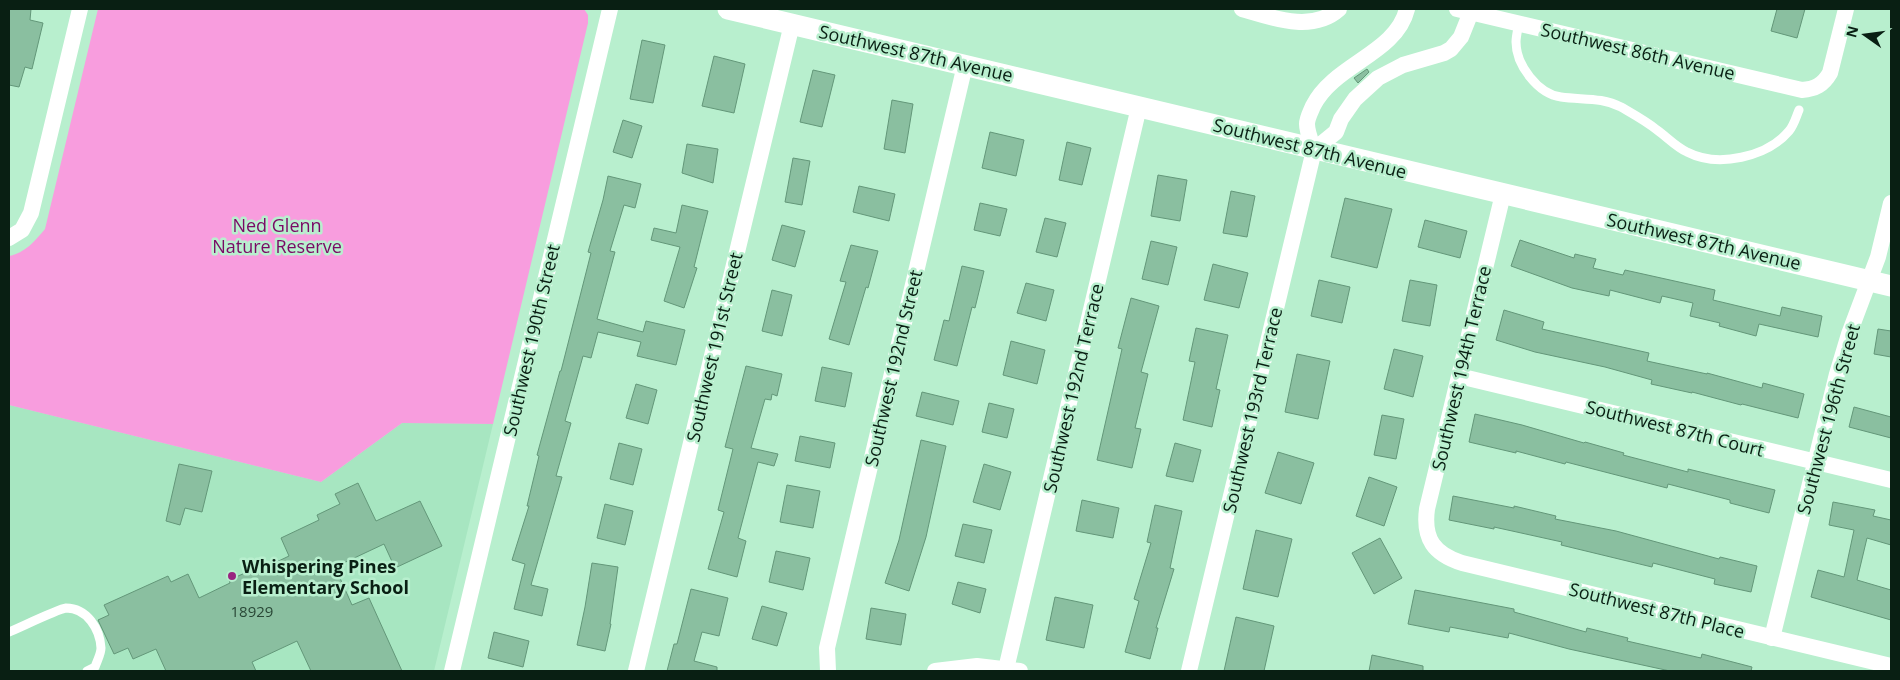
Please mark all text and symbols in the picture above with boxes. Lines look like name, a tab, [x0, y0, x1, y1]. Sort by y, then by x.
north arrow	[1840, 10, 1890, 60]
street label: Southwest 86th Avenue	[1539, 17, 1737, 85]
street label: Southwest 87th Avenue	[817, 19, 1015, 87]
text: N	[1841, 24, 1862, 40]
street label: Southwest 87th Avenue	[1211, 112, 1409, 184]
street label: Southwest 87th Avenue	[1605, 207, 1803, 275]
park label: Ned Glenn Nature Reserve	[212, 213, 342, 258]
street label: Southwest 190th Street	[497, 242, 565, 438]
street label: Southwest 191st Street	[681, 250, 747, 444]
street label: Southwest 194th Terrace	[1426, 263, 1496, 473]
street label: Southwest 192nd Street	[859, 267, 927, 469]
street label: Southwest 192nd Terrace	[1037, 281, 1109, 495]
street label: Southwest 193rd Terrace	[1217, 305, 1287, 515]
street label: Southwest 196th Street	[1791, 321, 1865, 517]
street label: Southwest 87th Court	[1583, 394, 1767, 462]
place label: Whispering Pines Elementary School	[242, 554, 409, 599]
marker: Whispering Pines Elementary School	[226, 570, 238, 582]
street label: Southwest 87th Place	[1567, 577, 1747, 643]
house number: 18929	[231, 601, 273, 621]

